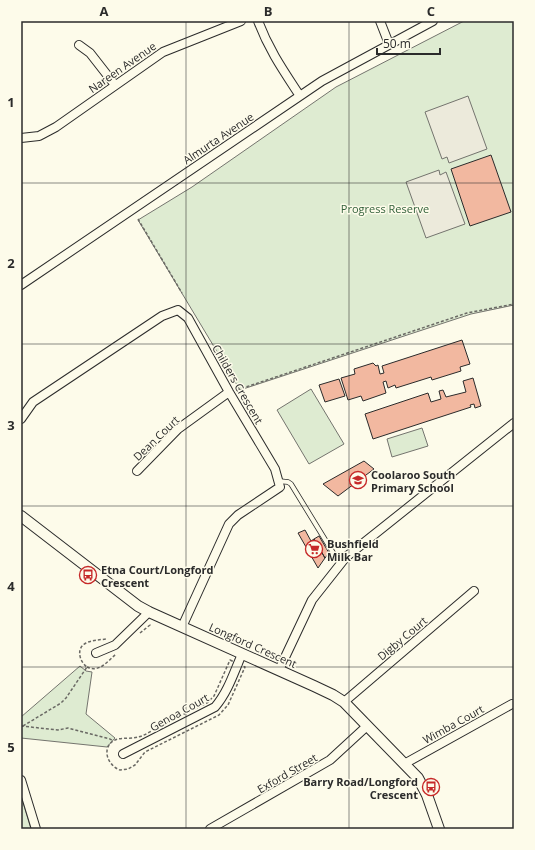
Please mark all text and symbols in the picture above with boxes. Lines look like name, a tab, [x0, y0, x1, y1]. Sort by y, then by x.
text: A	[100, 2, 109, 20]
text: B	[264, 2, 273, 20]
text: C	[427, 2, 435, 20]
scale bar	[377, 30, 440, 56]
text: 50 m	[383, 35, 411, 52]
street label: Nareen Avenue	[85, 38, 159, 96]
text: 1	[7, 93, 15, 111]
street label: Almurta Avenue	[180, 109, 256, 167]
park label: Progress Reserve	[341, 201, 429, 216]
text: 2	[7, 254, 15, 272]
street label: Childers Crescent	[209, 341, 267, 427]
street label: Dean Court	[130, 412, 182, 464]
text: 3	[7, 416, 15, 434]
place label: Coolaroo South Primary School	[371, 467, 455, 495]
school or university icon: Coolaroo South Primary School	[348, 470, 368, 490]
place label: Bushfield Milk Bar	[327, 536, 379, 564]
supermarket icon: Bushfield Milk Bar	[304, 539, 324, 559]
place label: Etna Court/Longford Crescent	[101, 562, 214, 590]
bus stop icon: Etna Court/Longford Crescent	[78, 565, 98, 585]
text: 4	[7, 577, 15, 595]
street label: Digby Court	[374, 613, 430, 663]
street label: Longford Crescent	[207, 619, 299, 671]
street label: Genoa Court	[147, 690, 211, 734]
street label: Wimba Court	[420, 701, 486, 747]
text: 5	[7, 738, 15, 756]
street label: Exford Street	[254, 750, 320, 796]
place label: Barry Road/Longford Crescent	[303, 774, 418, 802]
bus stop icon: Barry Road/Longford Crescent	[421, 777, 441, 797]

